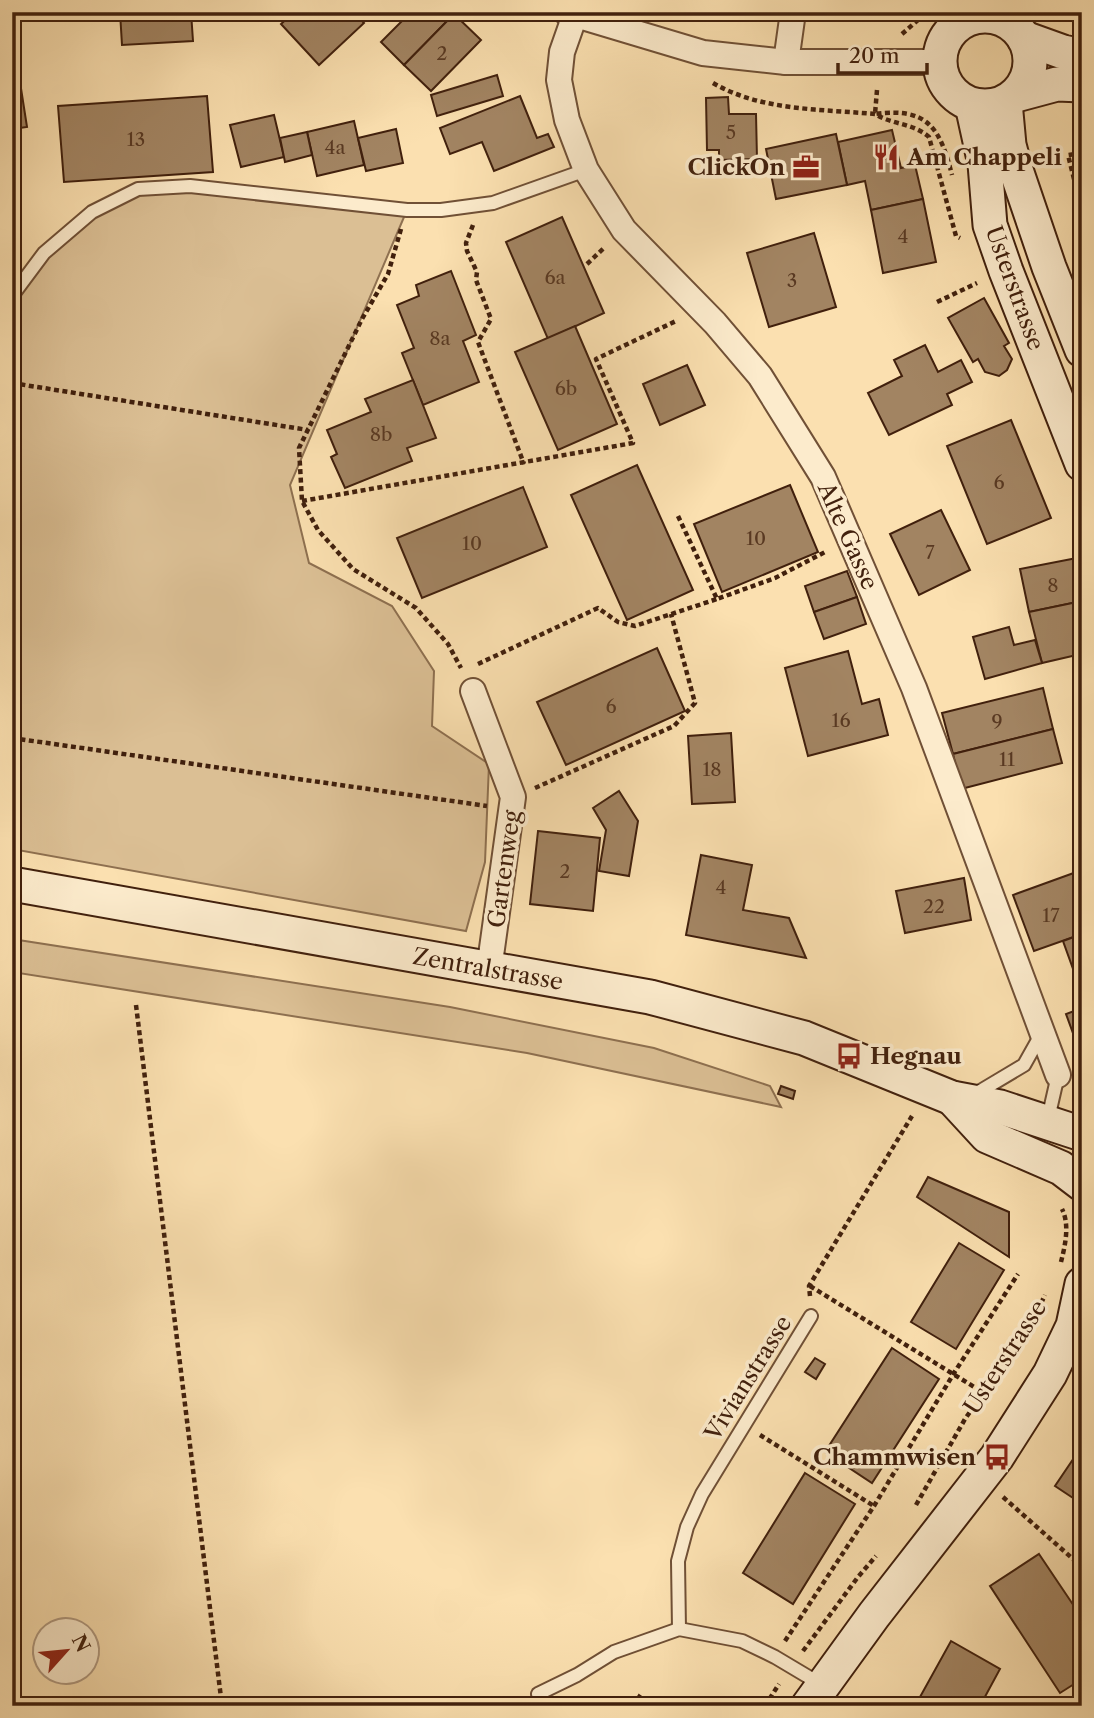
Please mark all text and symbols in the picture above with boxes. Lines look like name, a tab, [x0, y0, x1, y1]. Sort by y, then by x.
scale bar	[838, 32, 928, 76]
house number: 2	[437, 42, 448, 65]
text: 20 m	[849, 43, 900, 68]
house number: 5	[726, 121, 736, 144]
house number: 13	[127, 128, 145, 151]
house number: 4a	[324, 136, 346, 159]
restaurant icon: Am Chappeli	[871, 142, 901, 172]
place label: Am Chappeli	[906, 143, 1062, 171]
office icon: ClickOn	[791, 152, 821, 182]
place label: ClickOn	[687, 153, 785, 181]
street label: Usterstrasse	[980, 222, 1050, 354]
house number: 4	[898, 225, 909, 248]
house number: 6a	[544, 266, 566, 289]
house number: 3	[787, 269, 797, 292]
house number: 8a	[429, 327, 451, 350]
house number: 6b	[555, 377, 577, 400]
house number: 8b	[370, 423, 392, 446]
house number: 6	[993, 471, 1005, 494]
street label: Alte Gasse	[811, 477, 884, 594]
house number: 10	[746, 527, 766, 550]
house number: 10	[462, 532, 482, 555]
house number: 7	[925, 541, 935, 564]
house number: 8	[1047, 574, 1059, 597]
house number: 6	[605, 695, 617, 718]
house number: 16	[831, 709, 851, 732]
house number: 9	[991, 710, 1003, 733]
house number: 11	[999, 748, 1015, 771]
house number: 18	[702, 758, 722, 781]
street label: Gartenweg	[482, 807, 526, 930]
house number: 2	[560, 860, 571, 883]
house number: 4	[716, 876, 727, 899]
house number: 22	[923, 895, 945, 918]
house number: 17	[1042, 904, 1060, 927]
street label: Zentralstrasse	[411, 942, 565, 996]
bus stop icon: Hegnau	[834, 1041, 864, 1071]
place label: Hegnau	[870, 1042, 962, 1070]
street label: Usterstrasse	[958, 1295, 1052, 1419]
street label: Vivianstrasse	[698, 1310, 797, 1446]
bus stop icon: Chammwisen	[982, 1442, 1012, 1472]
place label: Chammwisen	[813, 1443, 976, 1471]
north arrow	[32, 1616, 102, 1686]
text: N	[67, 1631, 95, 1656]

